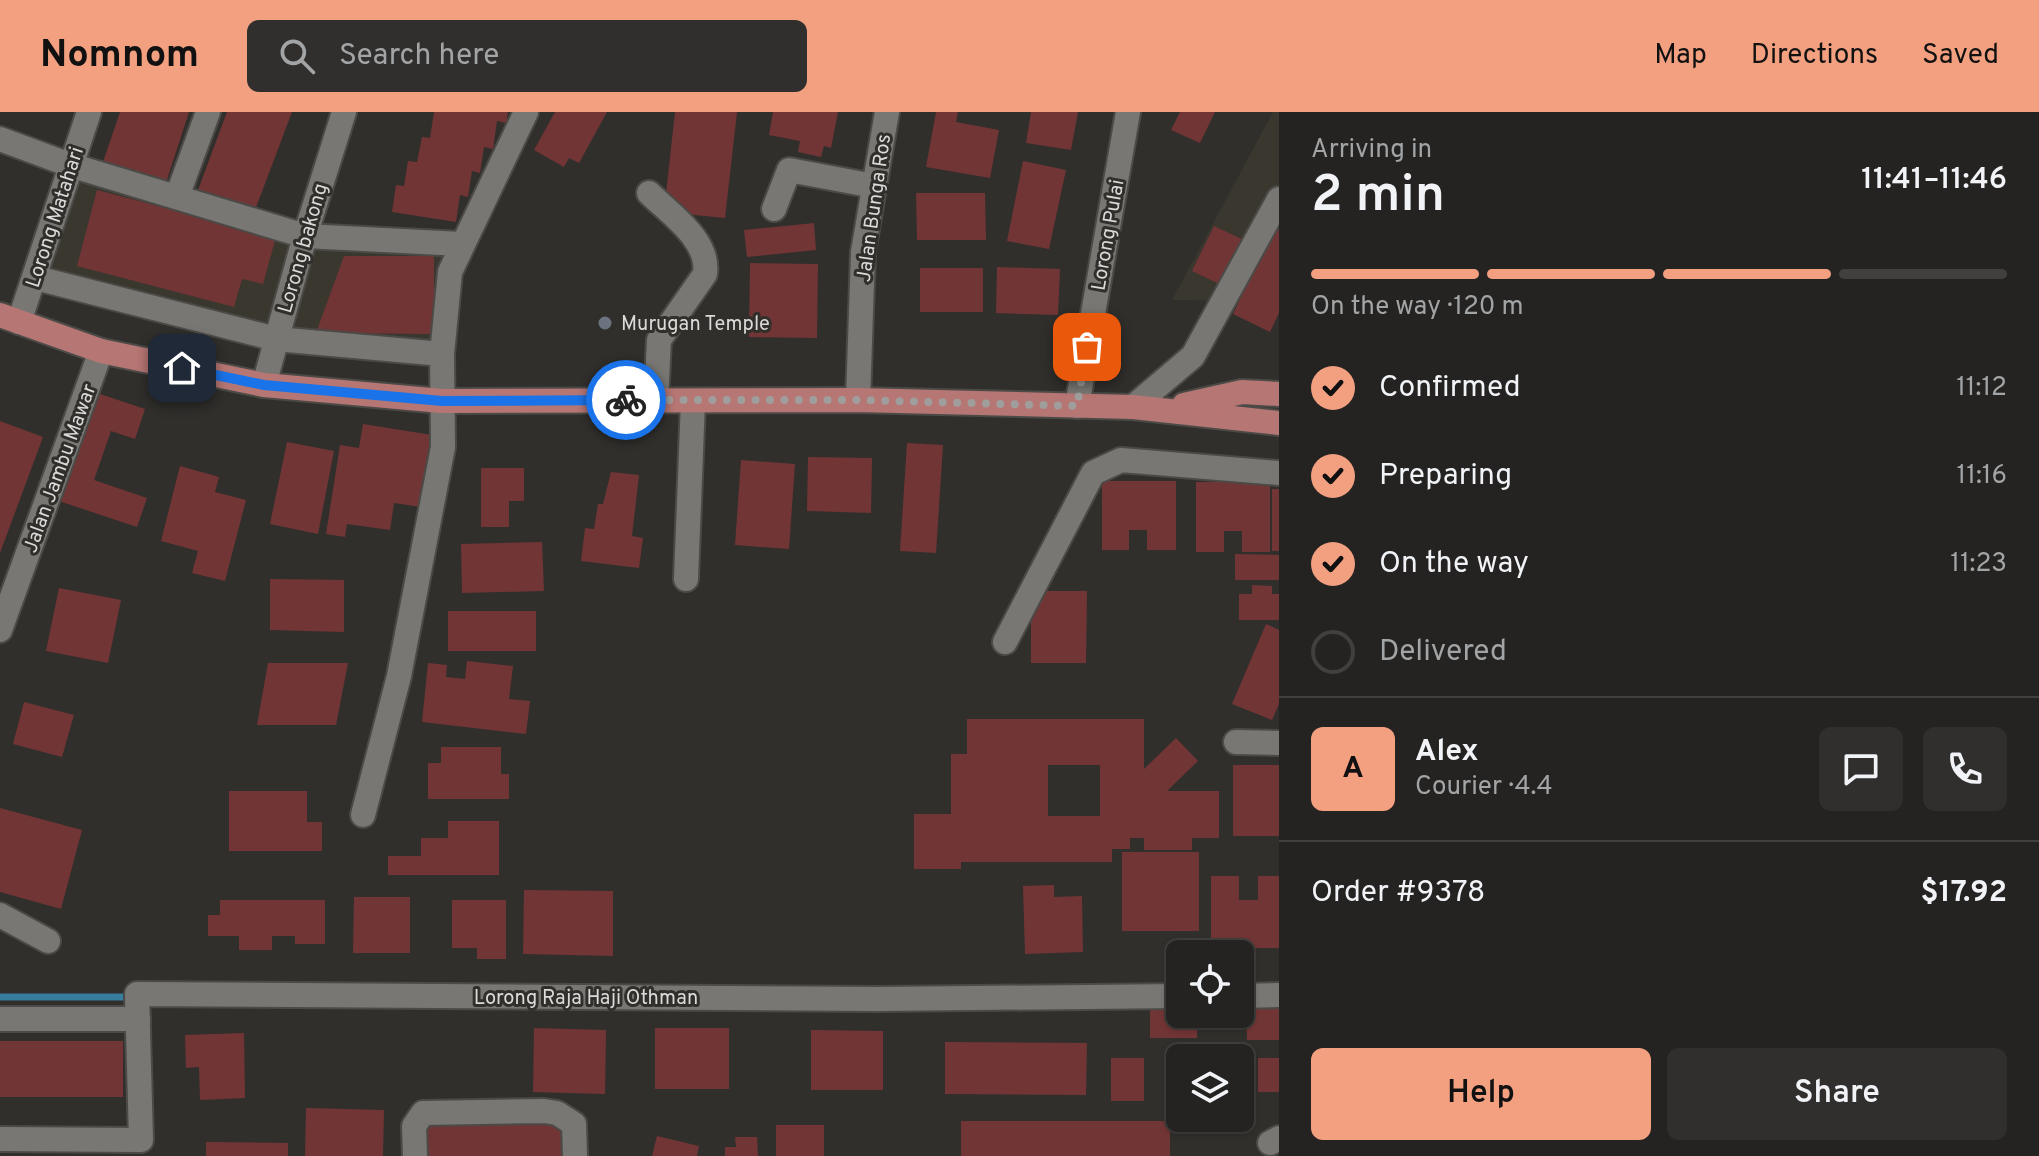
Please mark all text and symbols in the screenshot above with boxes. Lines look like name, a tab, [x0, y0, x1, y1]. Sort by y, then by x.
search box	[247, 20, 807, 92]
text: Nomnom	[40, 32, 199, 81]
icon: search	[275, 34, 319, 78]
text: Search here	[339, 38, 499, 75]
text: Map	[1654, 38, 1707, 74]
text: Directions	[1751, 38, 1878, 74]
text: Saved	[1922, 38, 1999, 74]
street label: Jalan Bunga Ros	[852, 133, 898, 284]
text: Arriving in	[1311, 134, 1432, 167]
street label: Lorong Matahari	[21, 144, 91, 291]
text: 11:41–11:46	[1861, 162, 2007, 199]
text: 2 min	[1311, 164, 1445, 230]
street label: Lorong Pulai	[1086, 178, 1132, 293]
street label: Lorong bakong	[273, 181, 335, 317]
text: On the way · 120 m	[1311, 291, 1524, 324]
place label: Murugan Temple	[621, 312, 770, 338]
pin	[1053, 313, 1121, 381]
marker: Murugan Temple	[596, 314, 614, 332]
icon: bag	[1065, 325, 1109, 369]
pin	[148, 334, 216, 402]
icon: home	[160, 346, 204, 390]
courier	[586, 360, 666, 440]
icon: check	[1311, 366, 1355, 410]
text: Confirmed	[1379, 370, 1521, 407]
text: 11:12	[1956, 372, 2007, 405]
icon: bike	[604, 378, 648, 422]
street label: Jalan Jambu Mawar	[18, 381, 104, 557]
icon: check	[1311, 454, 1355, 498]
text: Preparing	[1379, 458, 1512, 495]
text: 11:16	[1957, 460, 2007, 493]
icon: check	[1311, 542, 1355, 586]
text: On the way	[1379, 546, 1529, 583]
text: 11:23	[1950, 548, 2007, 581]
text: Delivered	[1379, 634, 1507, 671]
button: chat	[1819, 727, 1903, 811]
button: phone	[1923, 727, 2007, 811]
text: Alex	[1415, 734, 1479, 771]
text: A	[1342, 751, 1364, 788]
text: Courier · 4.4	[1415, 771, 1553, 804]
text: Order #9378	[1311, 875, 1485, 912]
text: $17.92	[1921, 875, 2007, 912]
map controls	[1166, 940, 1254, 1132]
button: locate	[1166, 940, 1254, 1028]
street label: Lorong Raja Haji Othman	[474, 986, 698, 1012]
button: layers	[1166, 1044, 1254, 1132]
button: Help	[1311, 1048, 1651, 1140]
button: Share	[1667, 1048, 2007, 1140]

